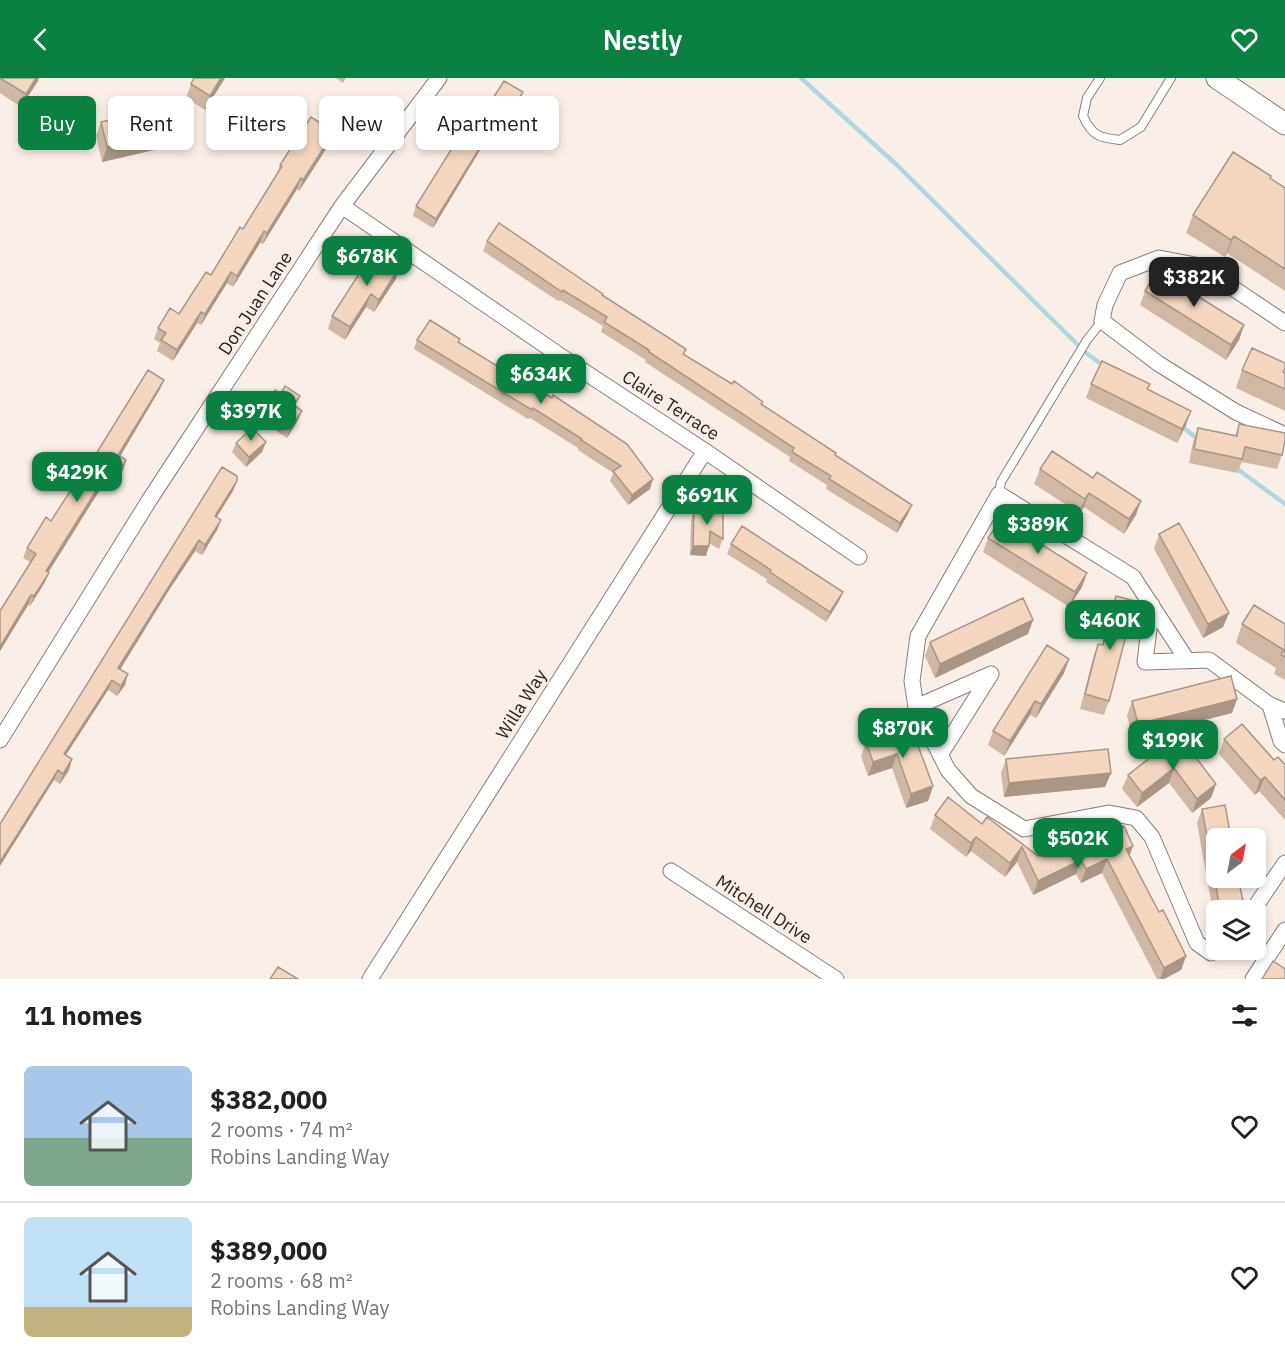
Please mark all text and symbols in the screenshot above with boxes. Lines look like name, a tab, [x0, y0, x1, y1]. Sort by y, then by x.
text: Nestly	[603, 22, 682, 57]
icon: back	[24, 23, 57, 56]
icon: heart	[1228, 23, 1261, 56]
chip: Buy	[18, 96, 96, 150]
chip: Rent	[108, 96, 194, 150]
chip: Filters	[206, 96, 307, 150]
chip: New	[319, 96, 404, 150]
chip: Apartment	[416, 96, 559, 150]
pin: $678K	[325, 236, 409, 287]
text: $678K	[336, 242, 398, 269]
street label: Don Juan Lane	[213, 247, 297, 359]
pin: $382K	[1152, 257, 1236, 308]
text: $382K	[1163, 263, 1225, 290]
pin: $634K	[499, 354, 583, 405]
text: $634K	[510, 360, 572, 387]
street label: Claire Terrace	[618, 365, 724, 445]
pin: $397K	[209, 391, 293, 442]
text: $397K	[220, 397, 282, 424]
pin: $429K	[35, 452, 119, 503]
text: $429K	[46, 458, 108, 485]
pin: $691K	[665, 475, 749, 526]
text: $691K	[676, 481, 738, 508]
pin: $389K	[996, 504, 1080, 555]
text: $389K	[1007, 510, 1069, 537]
pin: $460K	[1068, 600, 1152, 651]
text: $460K	[1079, 606, 1141, 633]
street label: Willa Way	[490, 665, 552, 743]
pin: $870K	[861, 708, 945, 759]
text: $870K	[872, 714, 934, 741]
pin: $199K	[1131, 720, 1215, 771]
text: $199K	[1142, 726, 1204, 753]
pin: $502K	[1036, 818, 1120, 869]
text: $502K	[1047, 824, 1109, 851]
north arrow	[1206, 828, 1266, 888]
map controls	[1206, 828, 1266, 960]
street label: Mitchell Drive	[712, 869, 817, 949]
button: layers	[1206, 900, 1266, 960]
text: 11 homes	[24, 998, 142, 1032]
icon: filters	[1228, 999, 1261, 1032]
text: $382,000	[210, 1082, 327, 1116]
icon: home	[72, 1090, 144, 1162]
icon: heart	[1228, 1110, 1261, 1143]
text: 2 rooms · 74 m²	[210, 1116, 353, 1143]
text: Robins Landing Way	[210, 1143, 390, 1170]
text: $389,000	[210, 1233, 327, 1267]
icon: home	[72, 1241, 144, 1313]
icon: heart	[1228, 1261, 1261, 1294]
text: 2 rooms · 68 m²	[210, 1267, 353, 1294]
text: Robins Landing Way	[210, 1294, 390, 1321]

